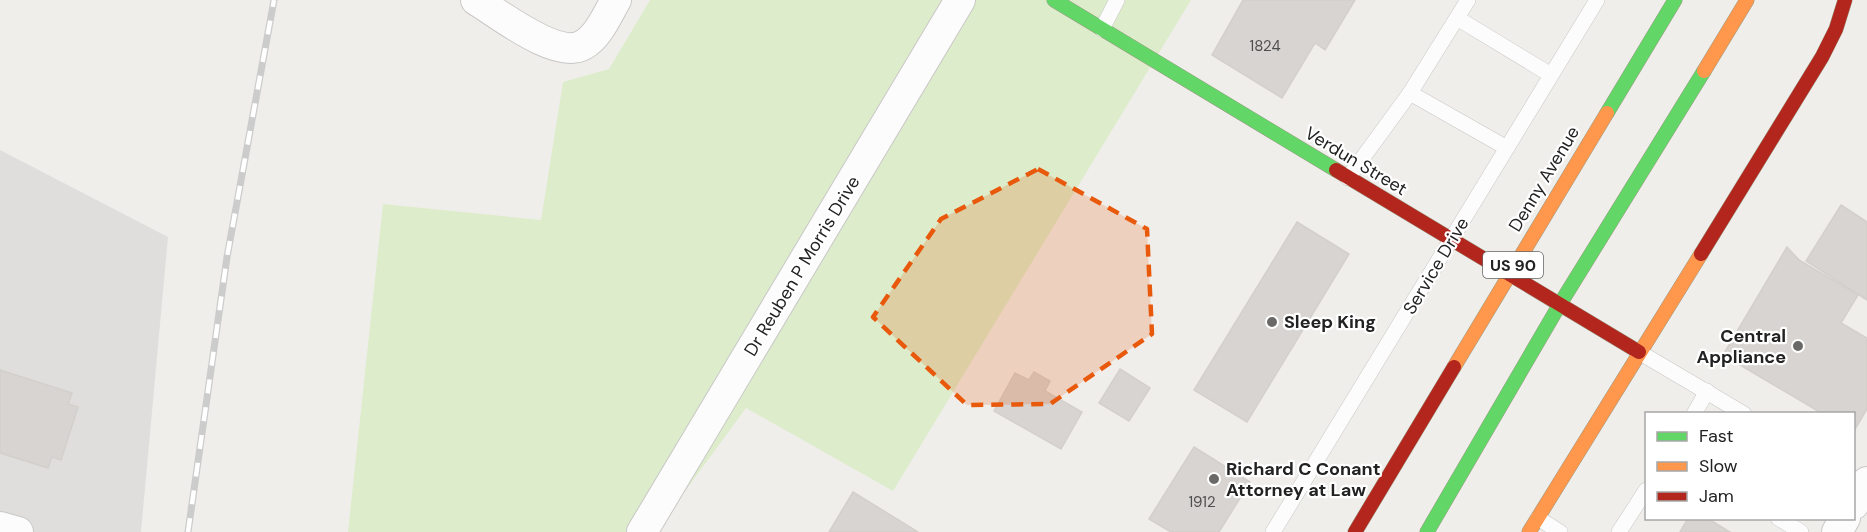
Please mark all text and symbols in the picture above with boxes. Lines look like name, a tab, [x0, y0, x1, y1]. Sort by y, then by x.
house number: 1824	[1249, 36, 1281, 56]
street label: Verdun Street	[1300, 121, 1412, 201]
street label: Denny Avenue	[1503, 122, 1585, 236]
street label: Dr Reuben P Morris Drive	[739, 171, 865, 361]
street label: Service Drive	[1398, 213, 1474, 319]
road number: US 90	[1483, 252, 1543, 278]
place label: Sleep King	[1284, 310, 1376, 334]
marker: Sleep King	[1265, 315, 1279, 329]
place label: Central Appliance	[1697, 324, 1786, 369]
marker: Central Appliance	[1791, 339, 1805, 353]
legend	[1645, 412, 1855, 520]
text: Fast	[1699, 424, 1734, 448]
text: Slow	[1699, 454, 1738, 478]
place label: Richard C Conant Attorney at Law	[1226, 457, 1380, 502]
marker: Richard C Conant Attorney at Law	[1207, 472, 1221, 486]
text: Jam	[1699, 484, 1734, 508]
house number: 1912	[1188, 492, 1216, 512]

